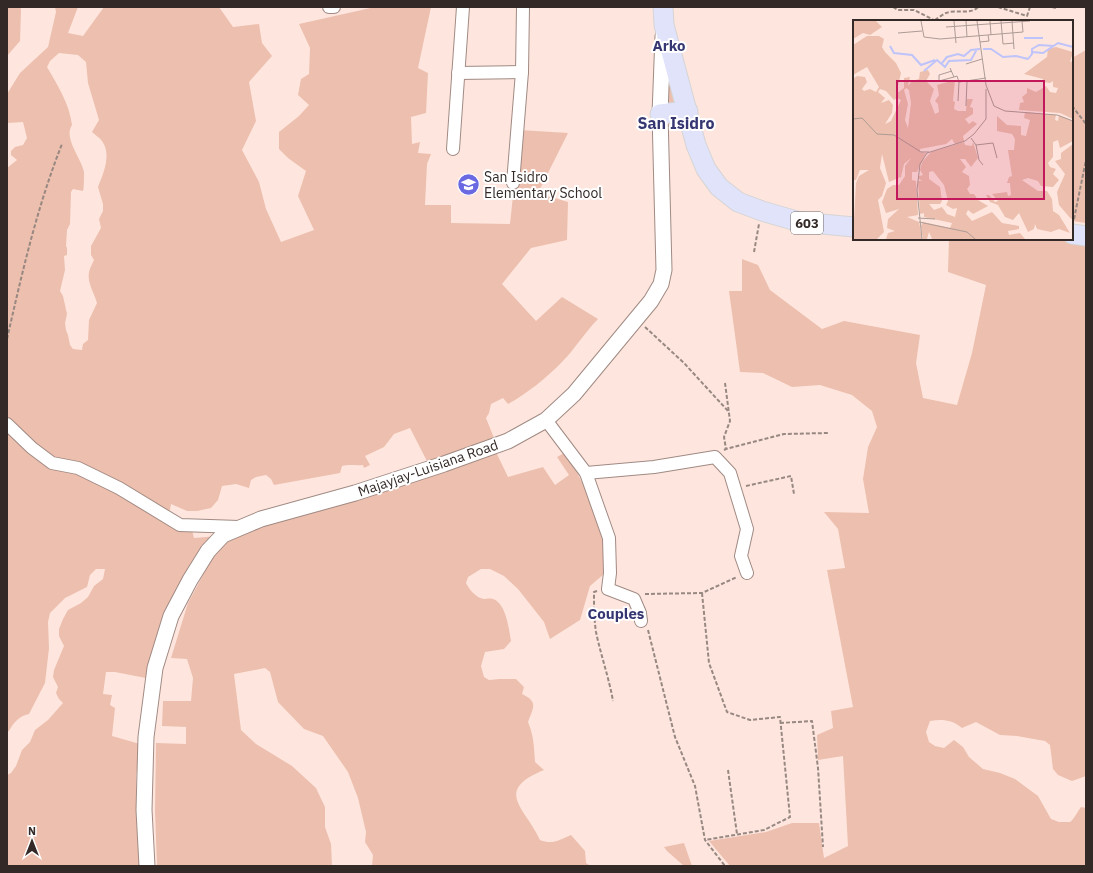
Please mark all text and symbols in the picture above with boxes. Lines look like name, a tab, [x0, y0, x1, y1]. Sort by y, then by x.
inset map	[853, 20, 1073, 240]
district label: Arko	[652, 36, 686, 55]
district label: San Isidro	[637, 113, 715, 133]
place label: San Isidro Elementary School	[484, 168, 602, 202]
school or university icon: San Isidro Elementary School	[456, 172, 482, 198]
road number: 603	[791, 212, 823, 234]
street label: Majayjay-Luisiana Road	[356, 436, 500, 500]
district label: Couples	[588, 604, 645, 623]
north arrow	[12, 821, 52, 861]
text: N	[28, 824, 36, 838]

